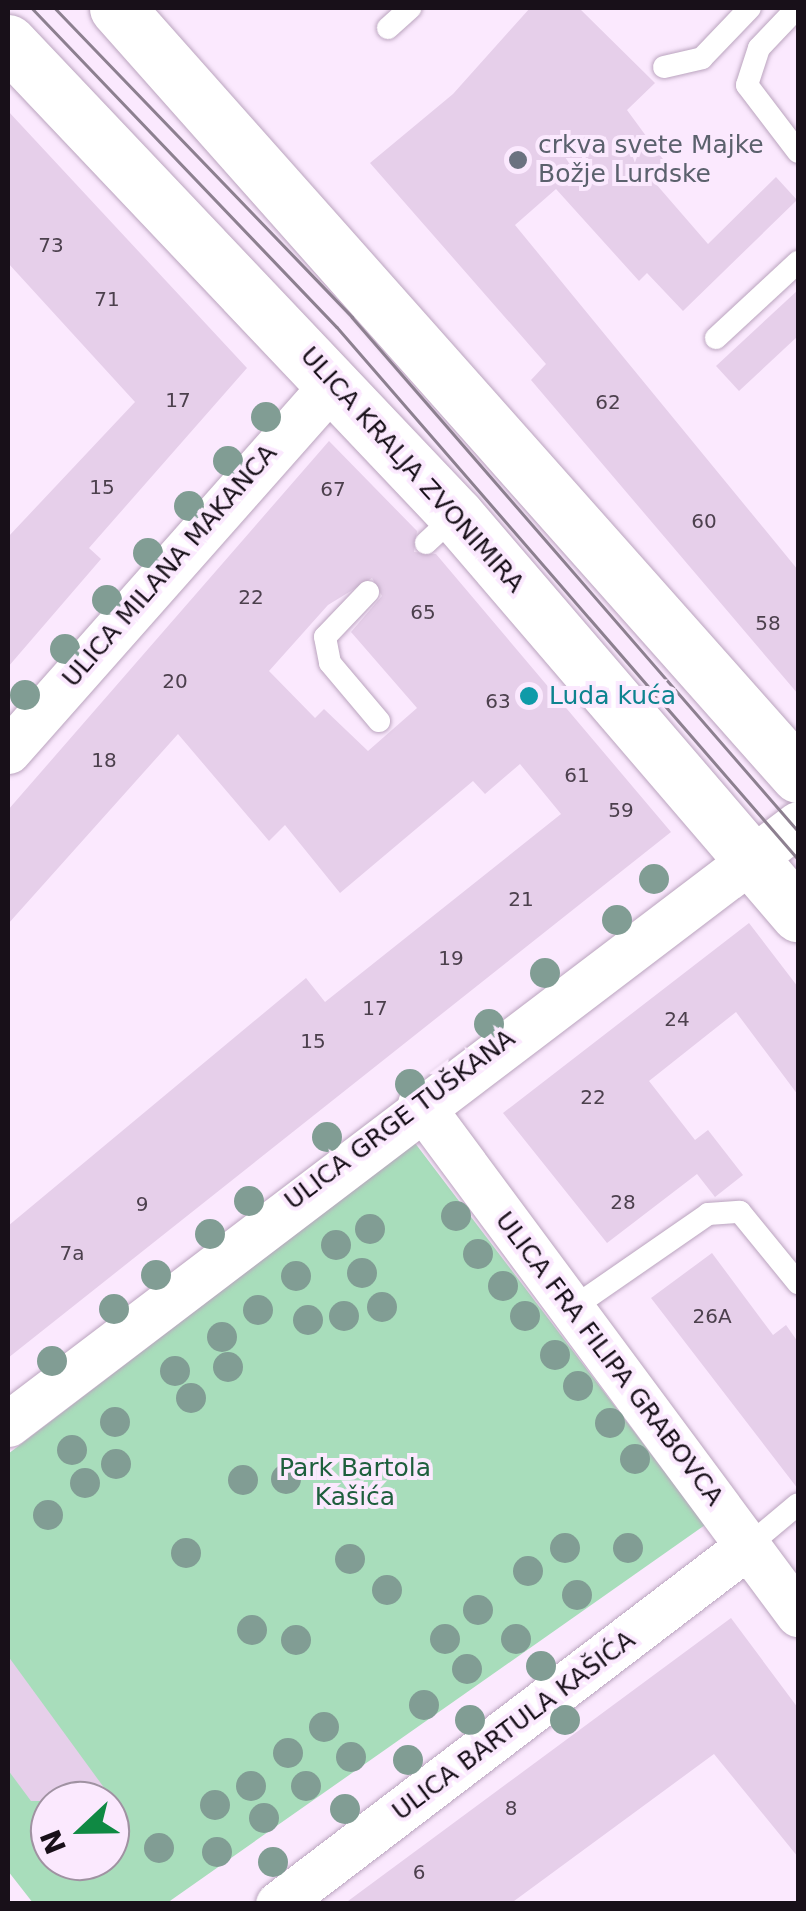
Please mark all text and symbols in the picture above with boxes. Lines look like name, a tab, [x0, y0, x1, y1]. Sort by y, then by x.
place label: crkva svete Majke Božje Lurdske	[538, 131, 764, 190]
marker: crkva svete Majke Božje Lurdske	[507, 149, 529, 171]
house number: 73	[38, 233, 64, 257]
house number: 71	[94, 287, 120, 311]
street label: ULICA KRALJA ZVONIMIRA	[294, 341, 530, 599]
house number: 17	[165, 388, 191, 412]
house number: 62	[595, 390, 621, 414]
street label: ULICA MILANA MAKANCA	[57, 439, 283, 693]
house number: 15	[89, 475, 115, 499]
house number: 67	[320, 477, 346, 501]
house number: 60	[691, 509, 717, 533]
house number: 22	[238, 585, 264, 609]
house number: 65	[410, 600, 436, 624]
house number: 58	[755, 611, 781, 635]
house number: 20	[162, 669, 188, 693]
place label: Luda kuća	[549, 681, 676, 711]
marker: Luda kuća	[518, 685, 540, 707]
house number: 63	[485, 689, 511, 713]
house number: 18	[91, 748, 117, 772]
house number: 61	[564, 763, 590, 787]
house number: 59	[608, 798, 634, 822]
house number: 21	[508, 887, 534, 911]
house number: 19	[438, 946, 464, 970]
house number: 17	[362, 996, 388, 1020]
house number: 24	[664, 1007, 690, 1031]
street label: ULICA GRGE TUŠKANA	[279, 1024, 521, 1216]
house number: 15	[300, 1029, 326, 1053]
house number: 22	[580, 1085, 606, 1109]
house number: 28	[610, 1190, 636, 1214]
house number: 9	[136, 1192, 148, 1216]
street label: ULICA FRA FILIPA GRABOVCA	[489, 1206, 729, 1512]
house number: 7a	[60, 1241, 84, 1265]
house number: 26A	[692, 1304, 732, 1328]
park label: Park Bartola Kašića	[279, 1454, 431, 1513]
street label: ULICA BARTULA KAŠIĆA	[387, 1625, 641, 1827]
north arrow	[30, 1781, 130, 1881]
house number: 8	[505, 1796, 517, 1820]
text: N	[34, 1825, 73, 1859]
house number: 6	[413, 1860, 425, 1884]

